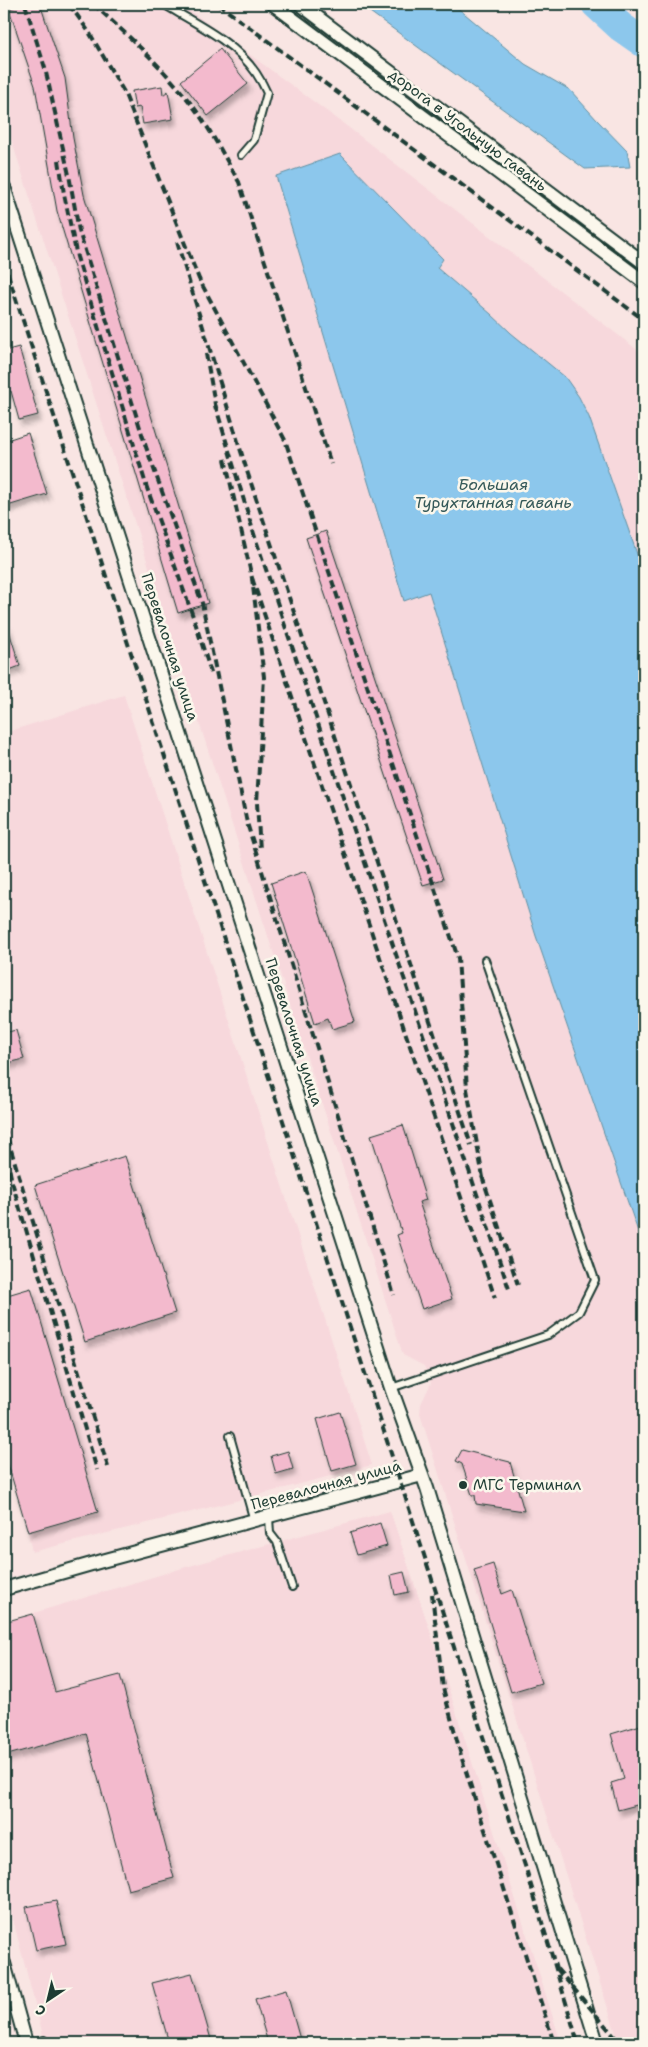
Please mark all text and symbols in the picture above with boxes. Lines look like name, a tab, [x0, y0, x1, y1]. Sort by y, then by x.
street label: дорога в Угольную гавань	[385, 64, 551, 196]
water label: Большая Турухтанная гавань	[414, 474, 572, 513]
street label: Перевалочная улица	[137, 570, 204, 724]
street label: Перевалочная улица	[261, 955, 328, 1109]
street label: Перевалочная улица	[249, 1455, 404, 1515]
place label: МГС Терминал	[473, 1475, 582, 1495]
marker: МГС Терминал	[457, 1479, 469, 1491]
north arrow	[22, 1974, 72, 2024]
text: С	[32, 2001, 49, 2020]

